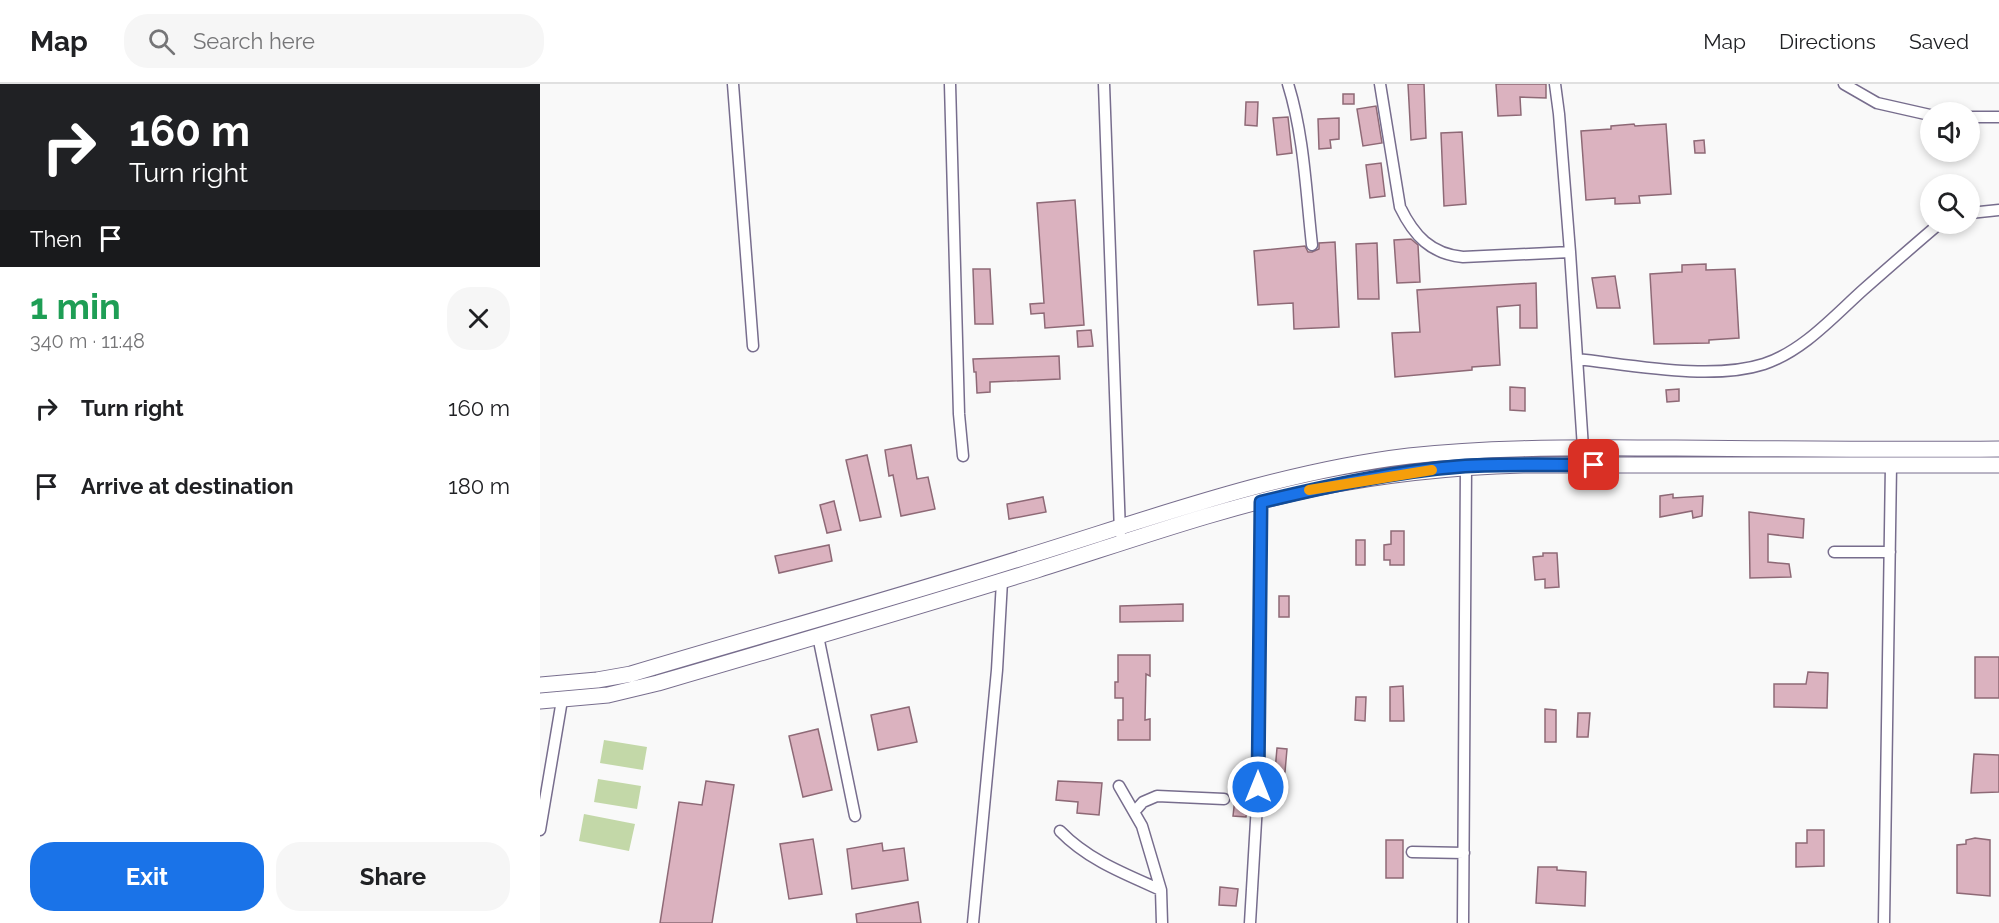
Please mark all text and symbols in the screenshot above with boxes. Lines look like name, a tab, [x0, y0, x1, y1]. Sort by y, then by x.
search box	[124, 14, 544, 68]
text: Map	[30, 25, 88, 58]
icon: search	[145, 25, 178, 58]
text: Search here	[193, 28, 315, 54]
text: Map	[1703, 29, 1746, 54]
text: Directions	[1779, 29, 1876, 54]
text: Saved	[1909, 29, 1969, 54]
map controls	[1920, 102, 1980, 234]
button: sound	[1920, 102, 1980, 162]
text: 160 m	[129, 107, 250, 156]
icon: right	[30, 108, 108, 186]
text: Turn right	[129, 157, 248, 188]
button: search	[1920, 174, 1980, 234]
icon: arrive	[94, 222, 127, 255]
text: Then	[30, 226, 82, 252]
text: 1 min	[30, 285, 121, 327]
button: close	[447, 287, 510, 350]
text: 340 m · 11:48	[30, 329, 145, 353]
icon: right	[30, 392, 63, 425]
text: Turn right	[81, 395, 184, 421]
text: 160 m	[448, 395, 510, 421]
pin	[1568, 439, 1619, 490]
icon: arrive	[1577, 448, 1610, 481]
icon: arrive	[30, 470, 63, 503]
text: Arrive at destination	[81, 473, 294, 499]
text: 180 m	[448, 473, 510, 499]
position arrow	[1226, 755, 1290, 819]
button: Exit	[30, 842, 264, 911]
button: Share	[276, 842, 510, 911]

